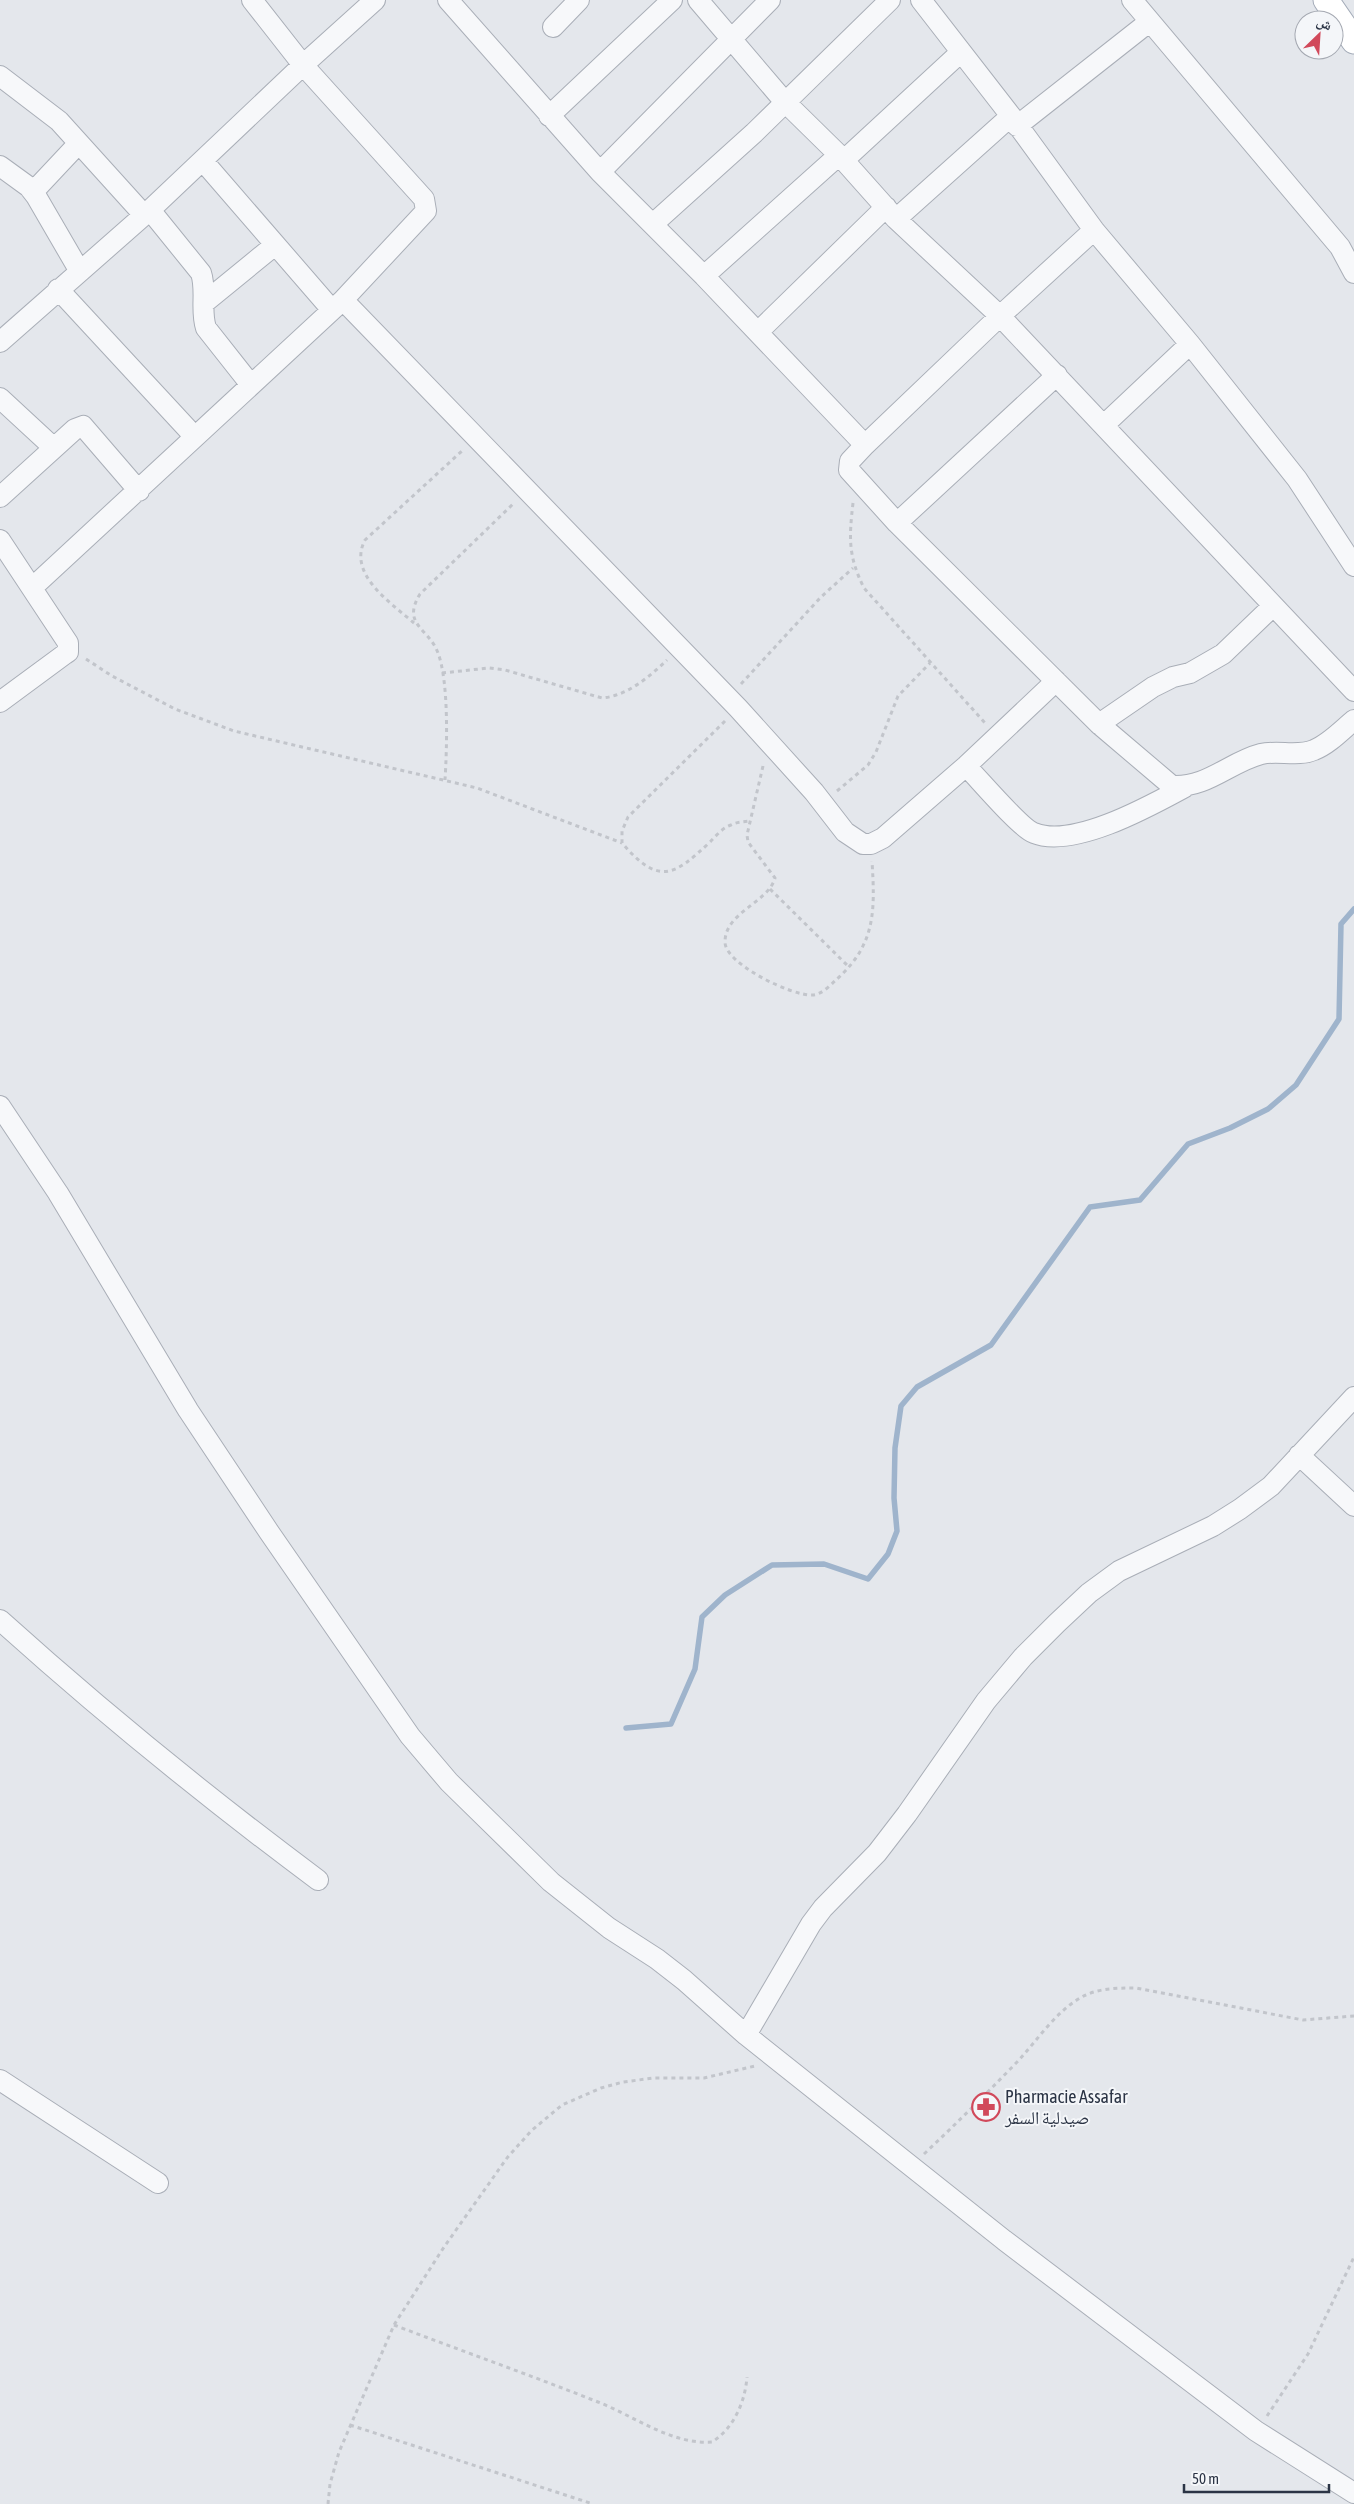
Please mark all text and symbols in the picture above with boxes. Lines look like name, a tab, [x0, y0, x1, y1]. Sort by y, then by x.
north arrow	[1294, 10, 1344, 60]
text: ش	[1314, 13, 1335, 35]
place label: Pharmacie Assafar صيدلية السفر	[1004, 2086, 1128, 2128]
pharmacy icon: Pharmacie Assafar صيدلية السفر	[971, 2092, 1001, 2122]
scale bar	[1184, 2462, 1329, 2494]
text: 50 m	[1192, 2470, 1219, 2487]

